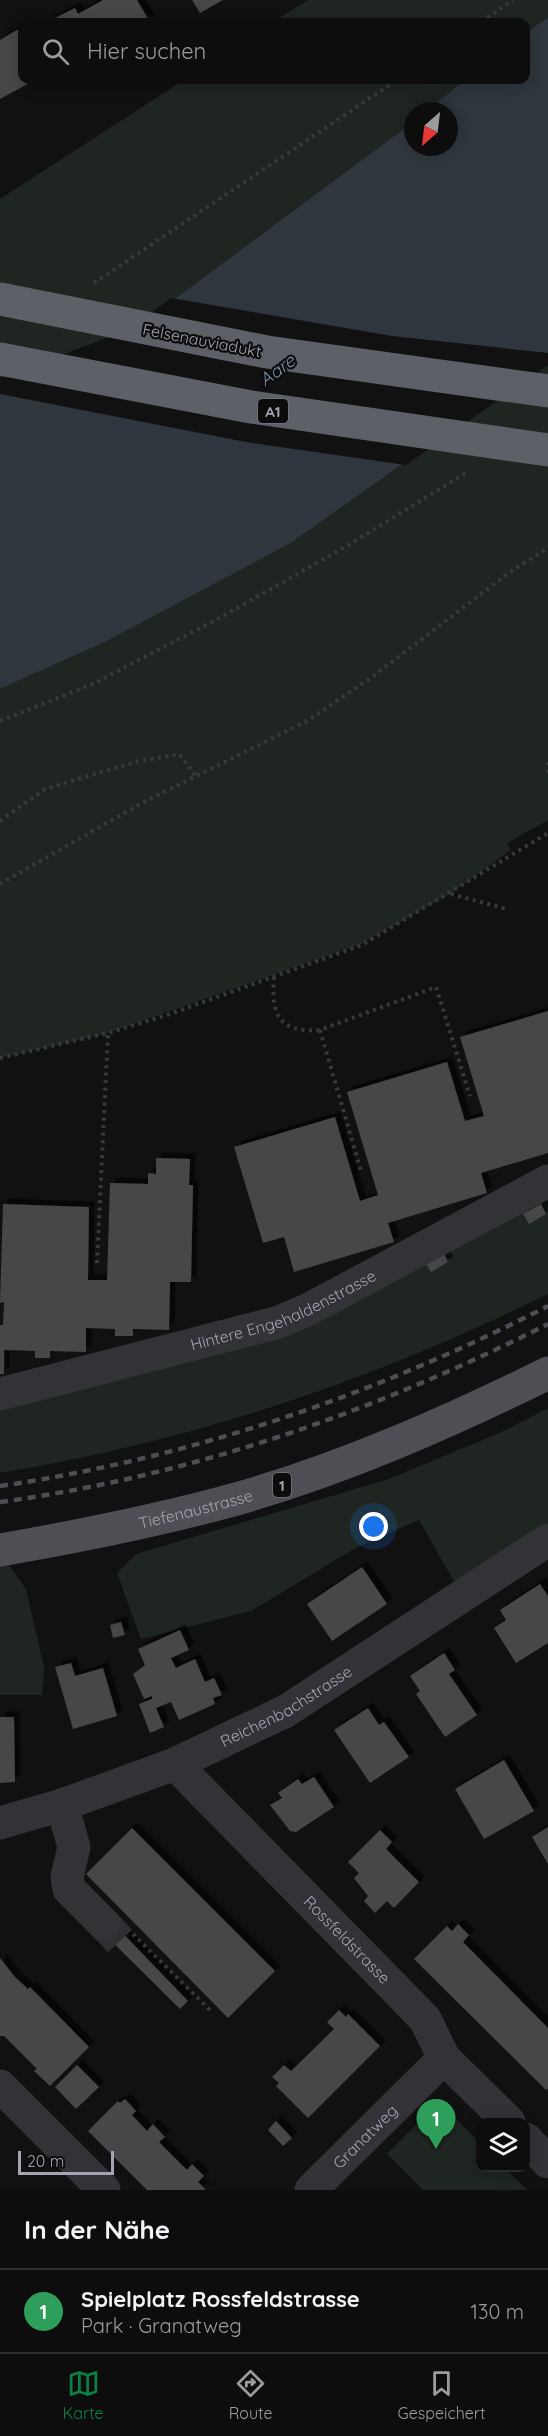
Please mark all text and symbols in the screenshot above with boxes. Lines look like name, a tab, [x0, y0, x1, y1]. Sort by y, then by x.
search box	[18, 18, 530, 84]
icon: search	[39, 35, 72, 68]
text: Hier suchen	[87, 37, 206, 65]
north arrow	[404, 102, 458, 156]
street label: Felsenauviadukt	[141, 319, 263, 361]
water label: Aare	[254, 348, 300, 391]
road number: A1	[258, 399, 288, 423]
street label: Hintere Engehaldenstrasse	[188, 1265, 379, 1354]
road number: 1	[273, 1473, 291, 1497]
street label: Tiefenaustrasse	[137, 1485, 255, 1533]
your location	[359, 1512, 388, 1541]
street label: Reichenbachstrasse	[217, 1661, 355, 1751]
street label: Rossfeldstrasse	[300, 1891, 395, 1988]
street label: Granatweg	[329, 2100, 401, 2173]
pin: 1	[416, 2100, 456, 2149]
map controls	[476, 2118, 530, 2172]
button: layers	[476, 2118, 530, 2172]
scale bar	[18, 2148, 114, 2176]
text: 20 m	[27, 2151, 64, 2171]
text: In der Nähe	[24, 2213, 170, 2246]
text: Spielplatz Rossfeldstrasse	[81, 2285, 360, 2313]
text: 1	[40, 2299, 47, 2324]
text: 130 m	[471, 2299, 524, 2324]
text: Park · Granatweg	[81, 2313, 242, 2338]
tab: Karte	[63, 2367, 104, 2423]
tab: Route	[229, 2367, 273, 2423]
tab: Gespeichert	[398, 2367, 485, 2423]

